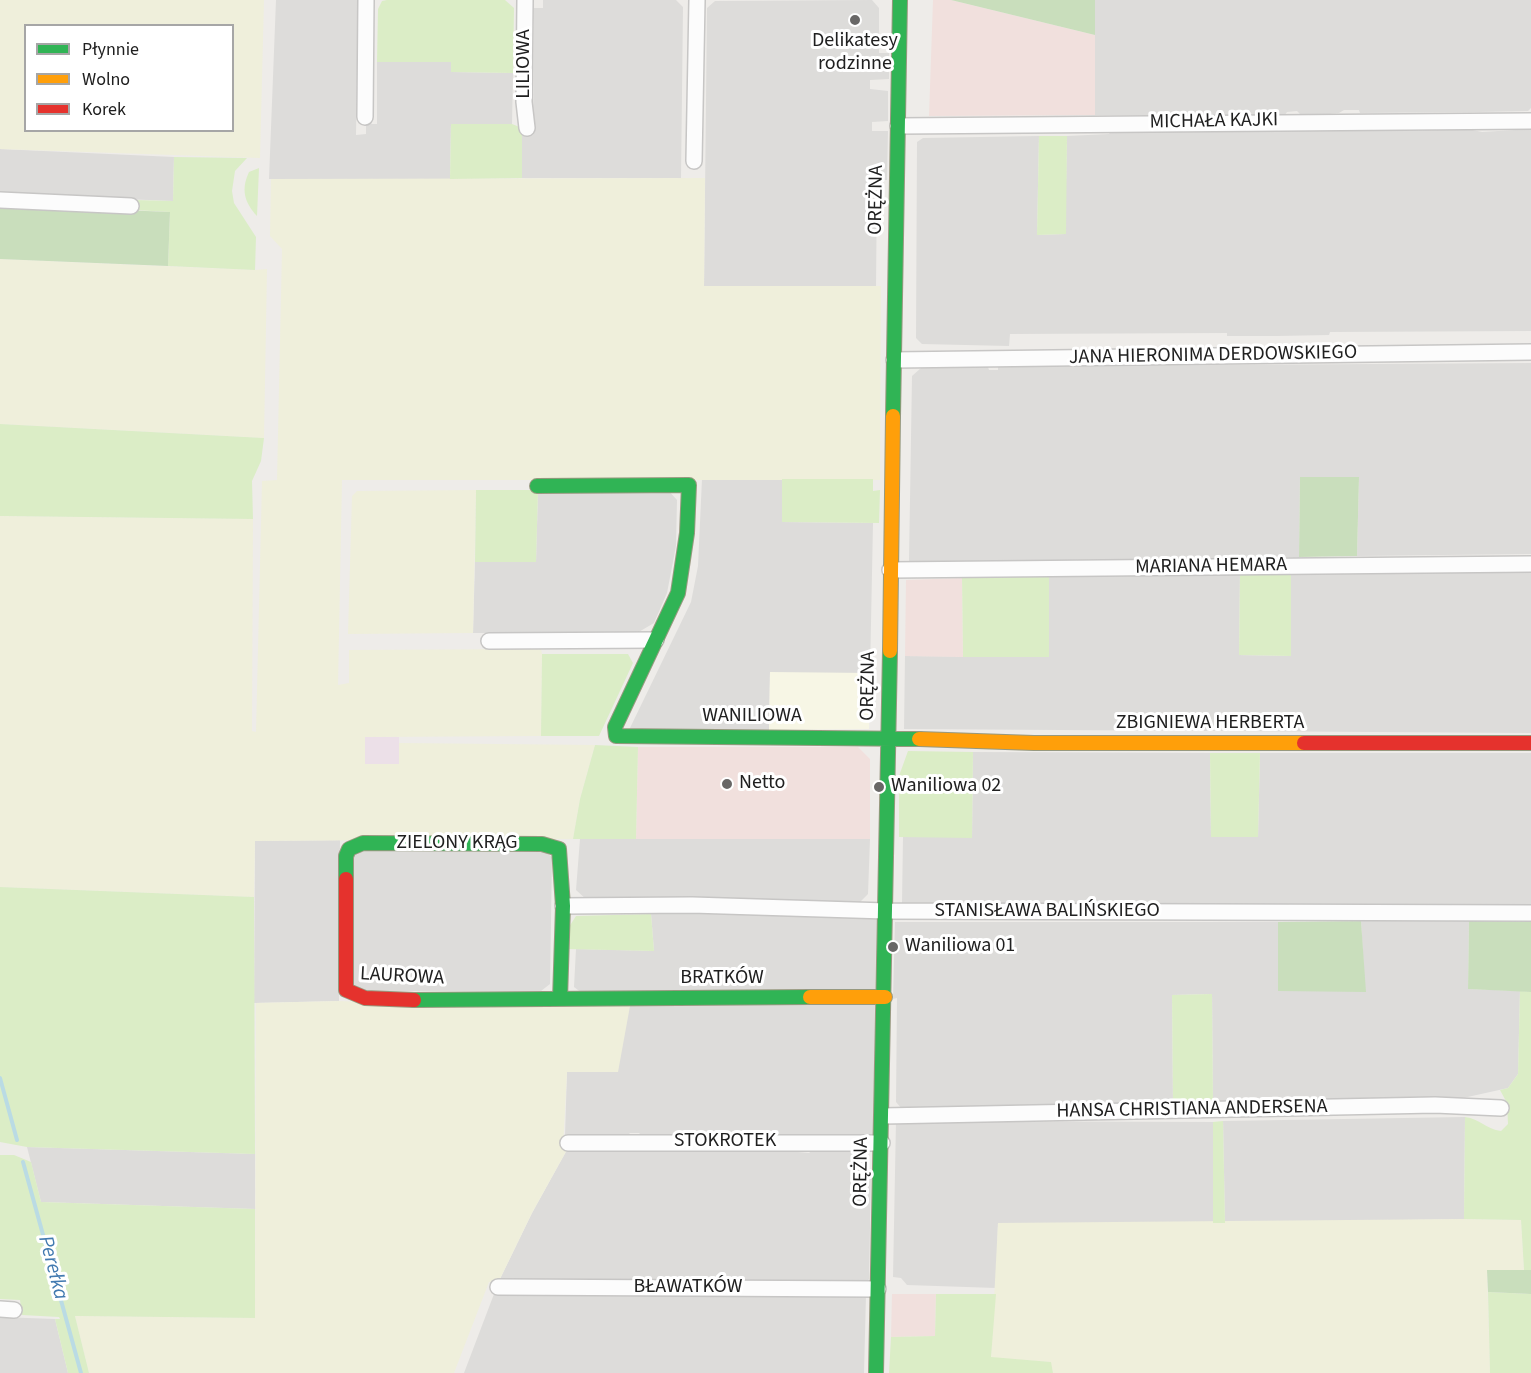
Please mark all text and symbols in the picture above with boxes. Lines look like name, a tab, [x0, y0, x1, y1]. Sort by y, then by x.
marker: Delikatesy rodzinne	[848, 13, 862, 27]
legend	[24, 24, 234, 132]
street label: LILIOWA	[513, 29, 537, 99]
place label: Delikatesy rodzinne	[812, 30, 898, 77]
text: Płynnie	[82, 37, 139, 62]
text: Wolno	[82, 67, 130, 92]
text: Korek	[82, 97, 126, 122]
street label: MICHAŁA KAJKI	[1150, 109, 1278, 135]
street label: ORĘŻNA	[864, 165, 890, 235]
street label: JANA HIERONIMA DERDOWSKIEGO	[1069, 341, 1357, 371]
street label: MARIANA HEMARA	[1135, 554, 1287, 580]
street label: ORĘŻNA	[856, 651, 882, 721]
street label: WANILIOWA	[702, 705, 802, 729]
street label: ZBIGNIEWA HERBERTA	[1116, 712, 1304, 736]
place label: Netto	[739, 772, 785, 796]
place label: Waniliowa 02	[891, 775, 1001, 799]
marker: Netto	[720, 777, 734, 791]
marker: Waniliowa 02	[872, 780, 886, 794]
street label: ZIELONY KRĄG	[396, 832, 518, 856]
street label: STANISŁAWA BALIŃSKIEGO	[934, 900, 1160, 924]
place label: Waniliowa 01	[905, 935, 1015, 959]
marker: Waniliowa 01	[886, 940, 900, 954]
street label: LAUROWA	[359, 963, 445, 991]
street label: BRATKÓW	[680, 967, 764, 991]
street label: HANSA CHRISTIANA ANDERSENA	[1056, 1096, 1328, 1124]
street label: STOKROTEK	[674, 1130, 776, 1154]
street label: ORĘŻNA	[849, 1137, 875, 1207]
water label: Perełka	[31, 1233, 73, 1303]
street label: BŁAWATKÓW	[634, 1276, 742, 1300]

